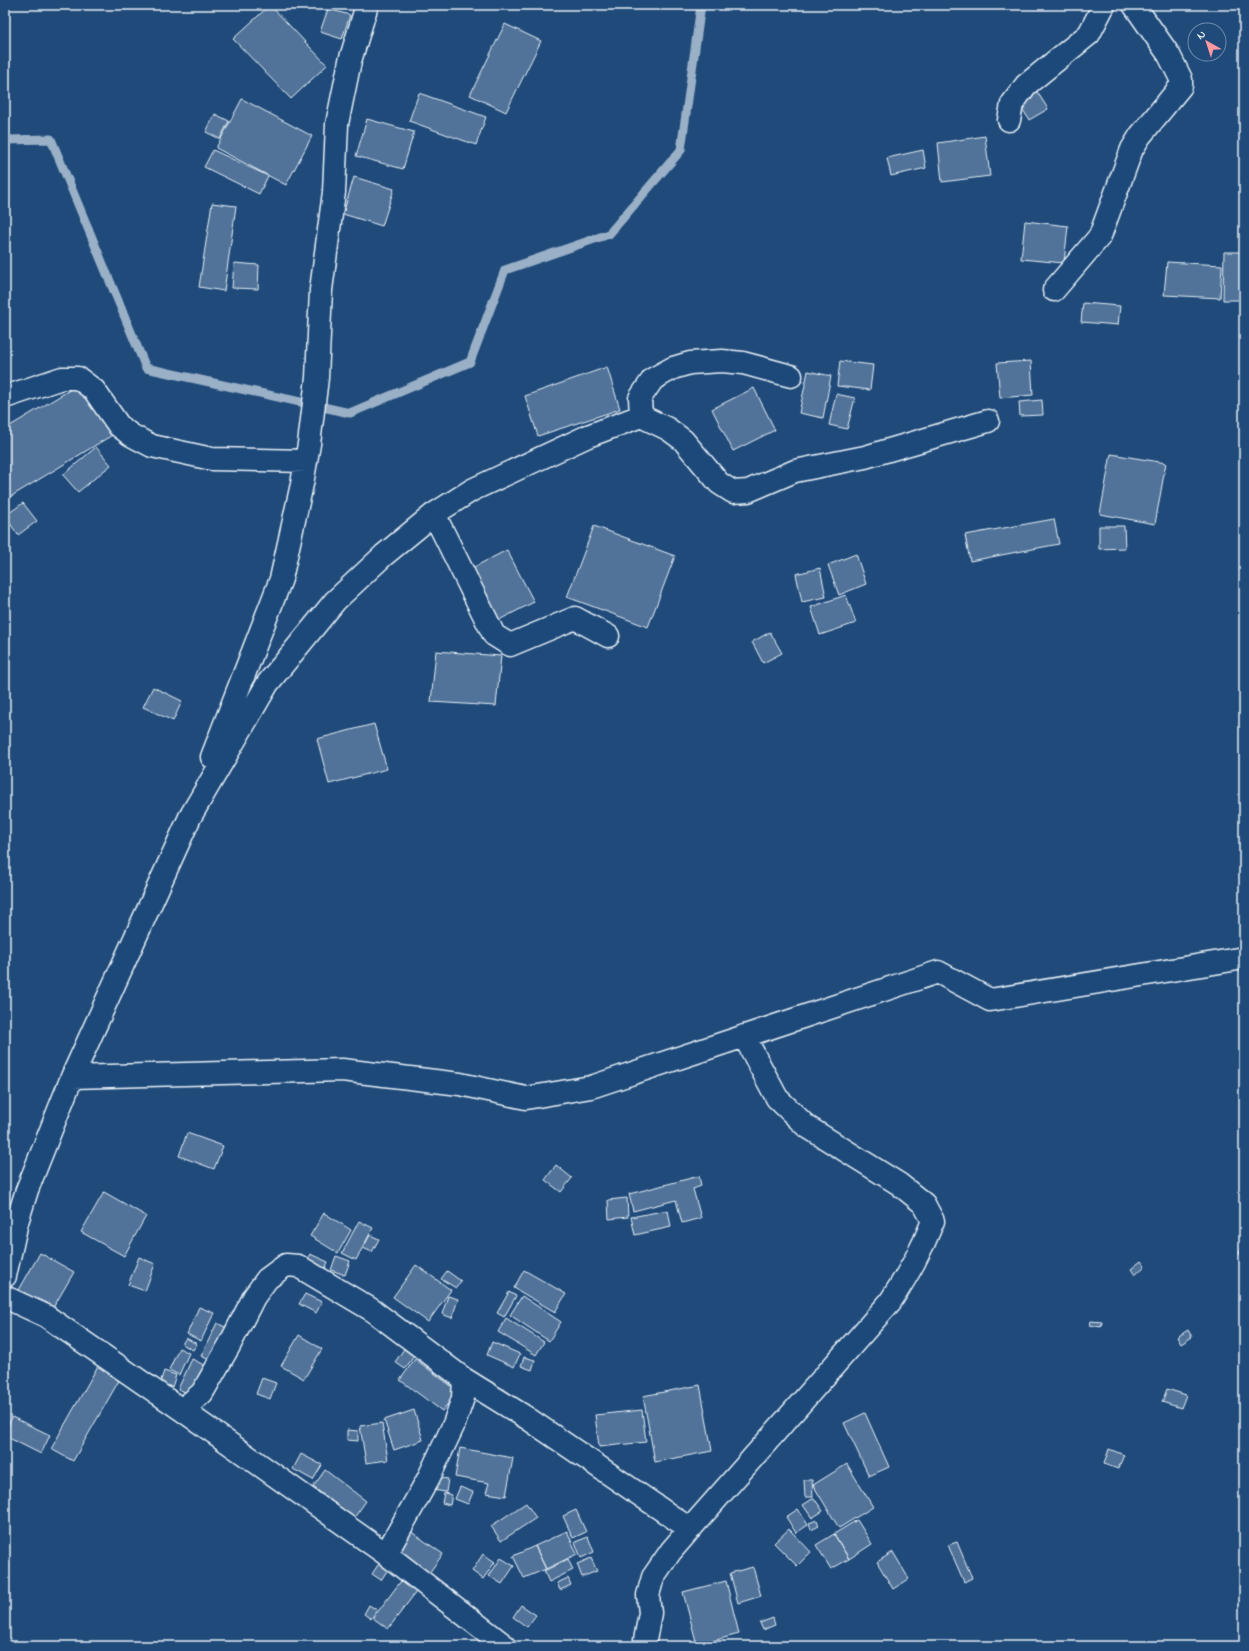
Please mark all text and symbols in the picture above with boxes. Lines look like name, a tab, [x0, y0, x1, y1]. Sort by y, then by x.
north arrow	[1187, 22, 1227, 62]
text: N	[1193, 26, 1209, 44]

